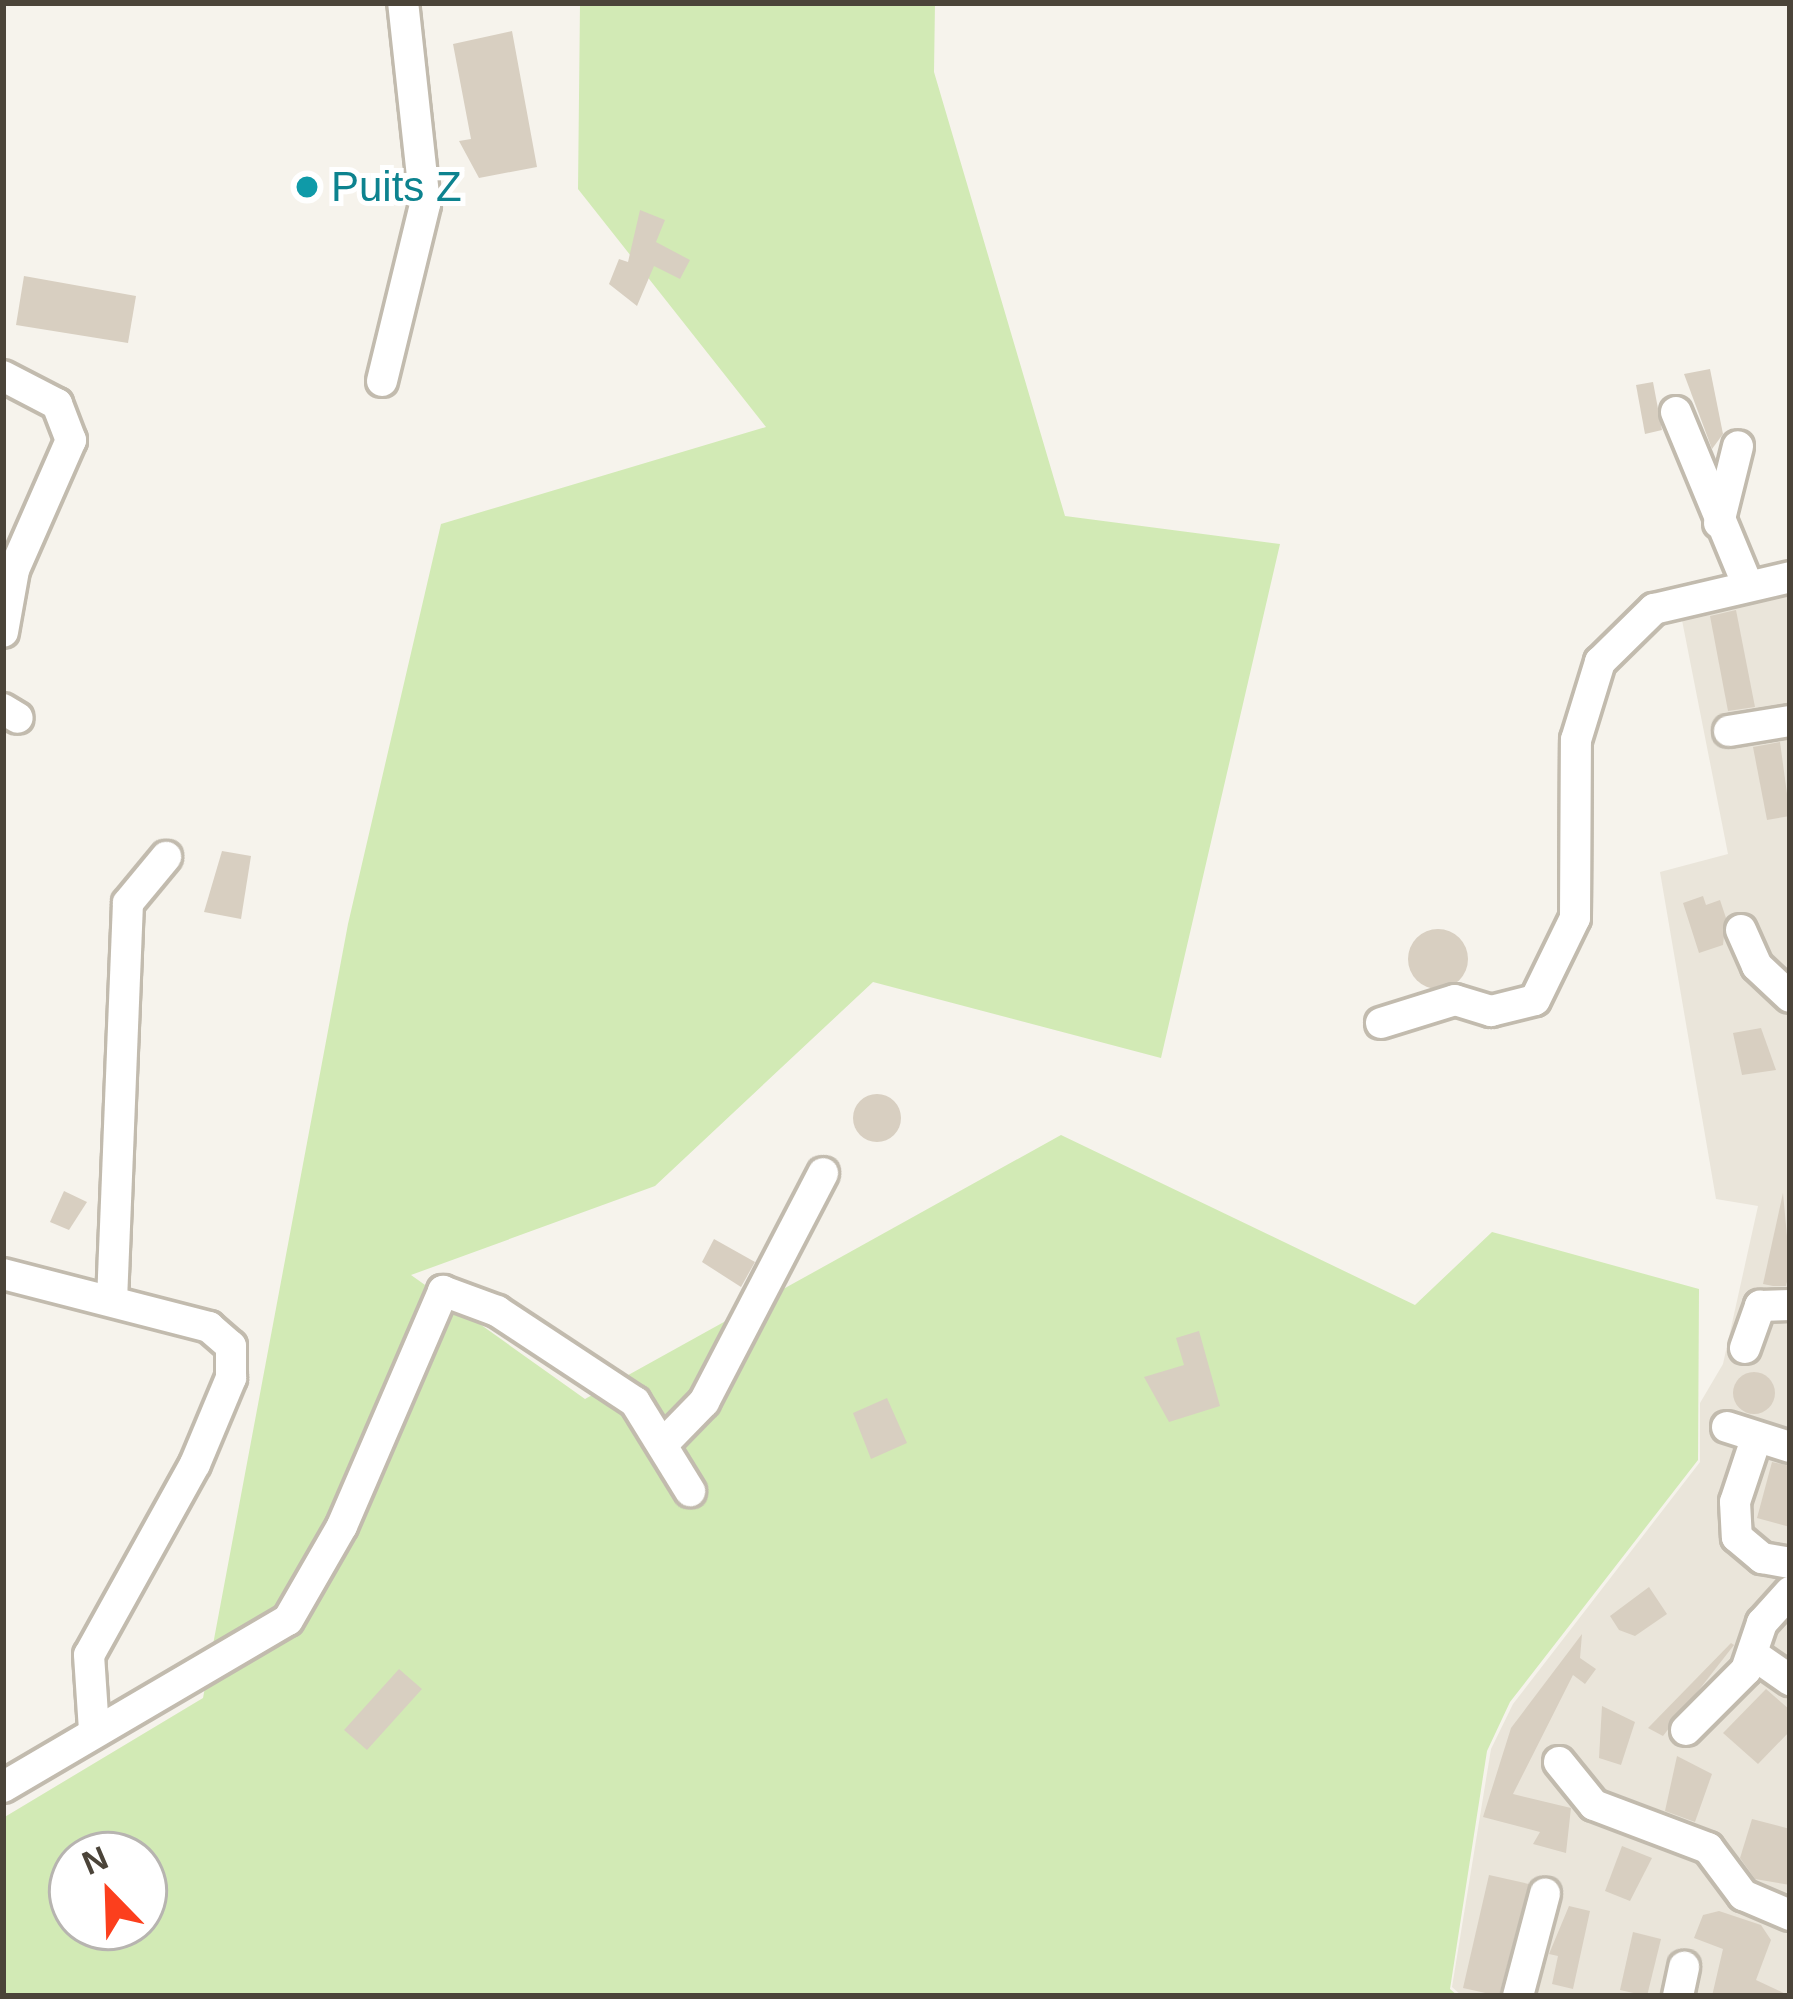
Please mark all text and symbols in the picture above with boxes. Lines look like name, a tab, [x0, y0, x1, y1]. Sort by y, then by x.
place label: Puits Z	[331, 162, 462, 212]
marker: Puits Z	[294, 174, 320, 200]
north arrow	[48, 1831, 168, 1951]
text: N	[77, 1838, 113, 1882]

